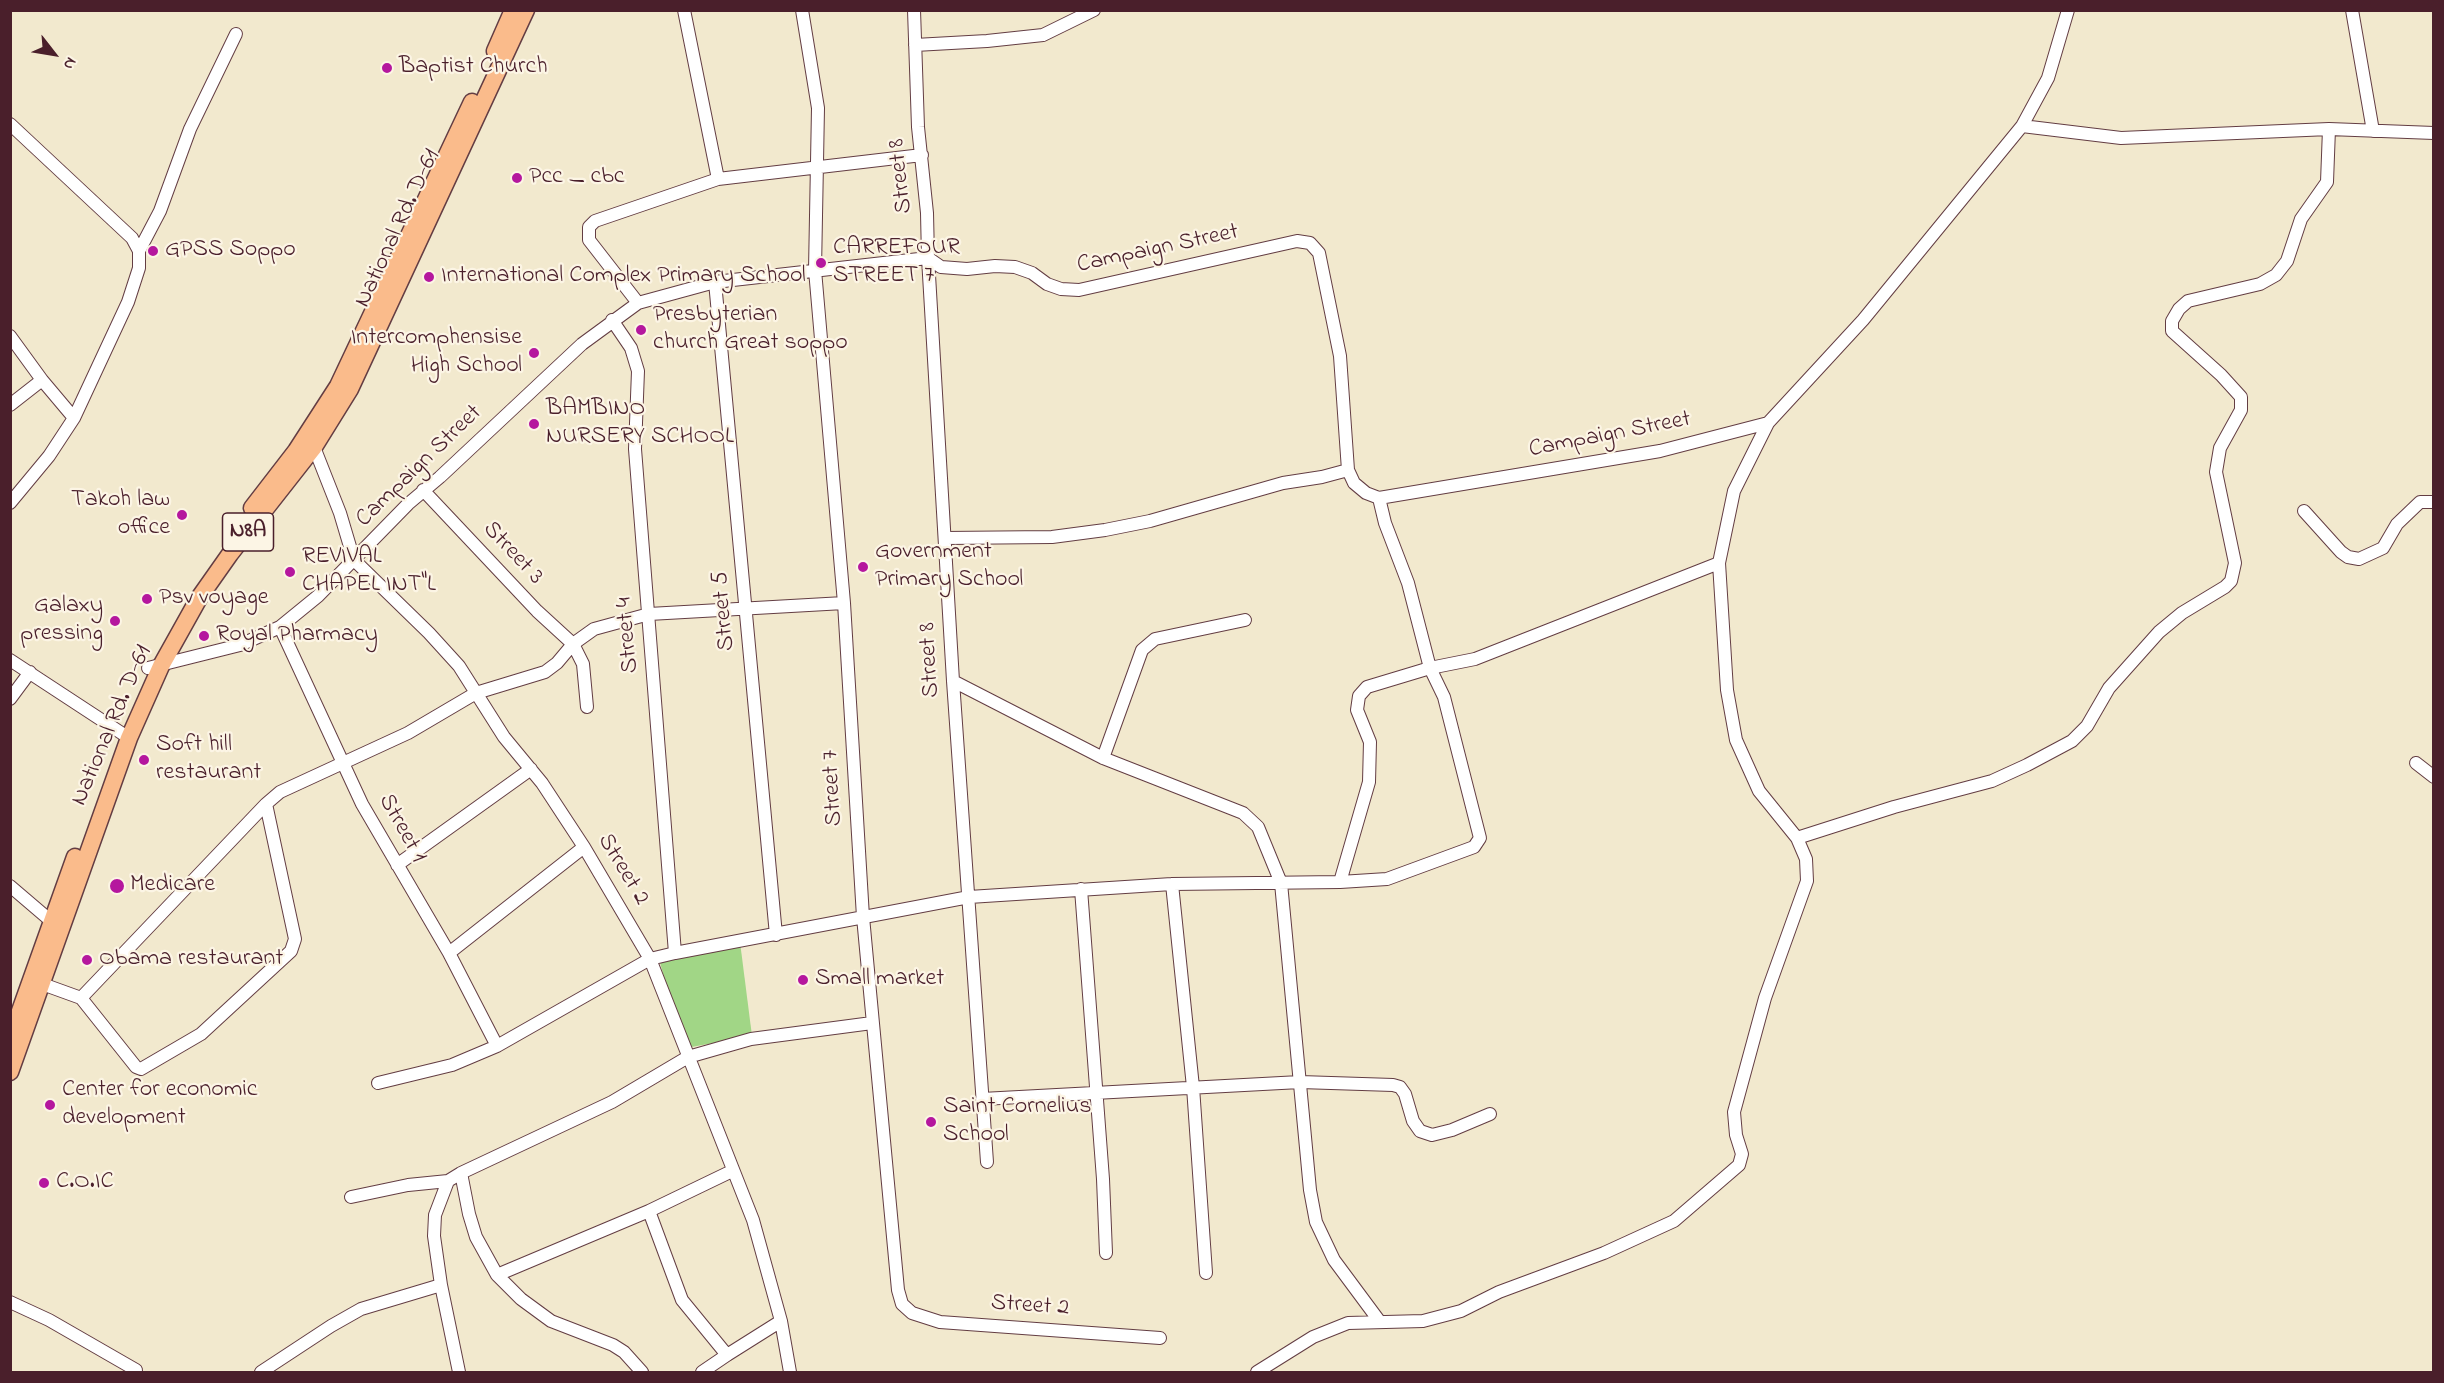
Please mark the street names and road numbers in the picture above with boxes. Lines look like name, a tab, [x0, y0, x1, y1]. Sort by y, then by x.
street label: Street 8	[884, 137, 920, 215]
street label: National Rd. D-61	[350, 145, 448, 313]
street label: Campaign Street	[1075, 219, 1241, 281]
street label: Campaign Street	[351, 400, 489, 534]
street label: Campaign Street	[1527, 406, 1693, 466]
road number: N8A	[222, 513, 274, 551]
street label: Street 3	[475, 516, 549, 592]
street label: Street 5	[707, 570, 743, 652]
street label: Street 4	[611, 596, 647, 674]
street label: Street 8	[915, 622, 947, 698]
street label: National Rd. D-61	[66, 642, 160, 810]
street label: Street 7	[818, 749, 850, 827]
street label: Street 1	[370, 790, 432, 868]
street label: Street 2	[589, 829, 655, 911]
street label: Street 2	[990, 1290, 1070, 1324]

